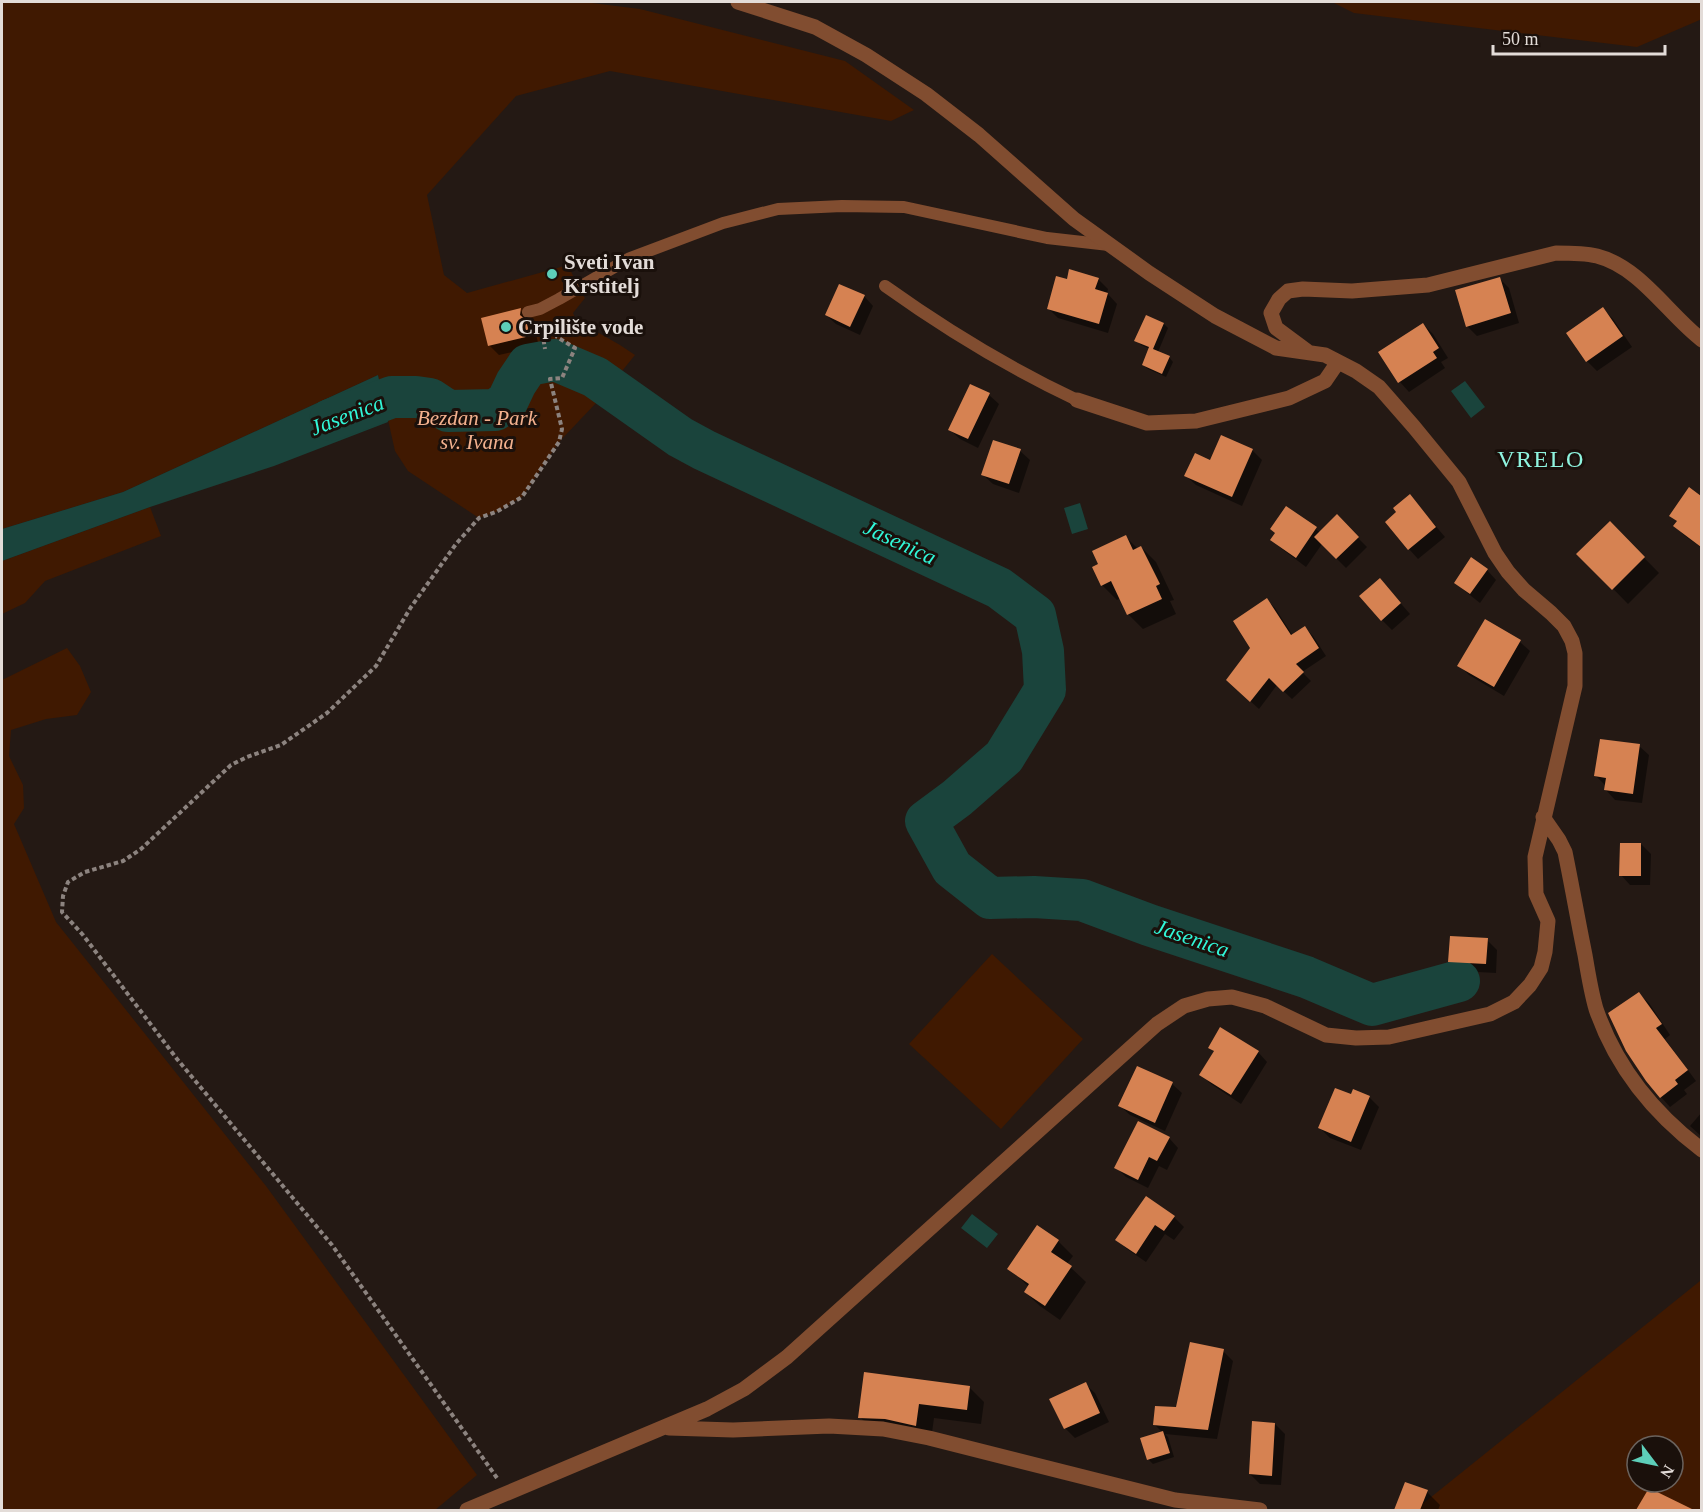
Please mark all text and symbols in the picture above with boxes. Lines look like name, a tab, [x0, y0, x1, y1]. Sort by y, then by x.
scale bar	[1493, 18, 1666, 56]
text: 50 m	[1502, 29, 1539, 49]
place label: Sveti Ivan Krstitelj	[564, 250, 655, 298]
marker: Sveti Ivan Krstitelj	[545, 267, 559, 281]
place label: Crpilište vode	[518, 315, 643, 339]
marker: Crpilište vode	[499, 320, 513, 334]
water label: Jasenica	[307, 390, 387, 440]
park label: Bezdan - Park sv. Ivana	[417, 406, 538, 454]
district label: VRELO	[1497, 446, 1585, 472]
water label: Jasenica	[860, 514, 940, 570]
water label: Jasenica	[1152, 914, 1232, 962]
north arrow	[1625, 1434, 1685, 1494]
text: N	[1657, 1462, 1678, 1481]

